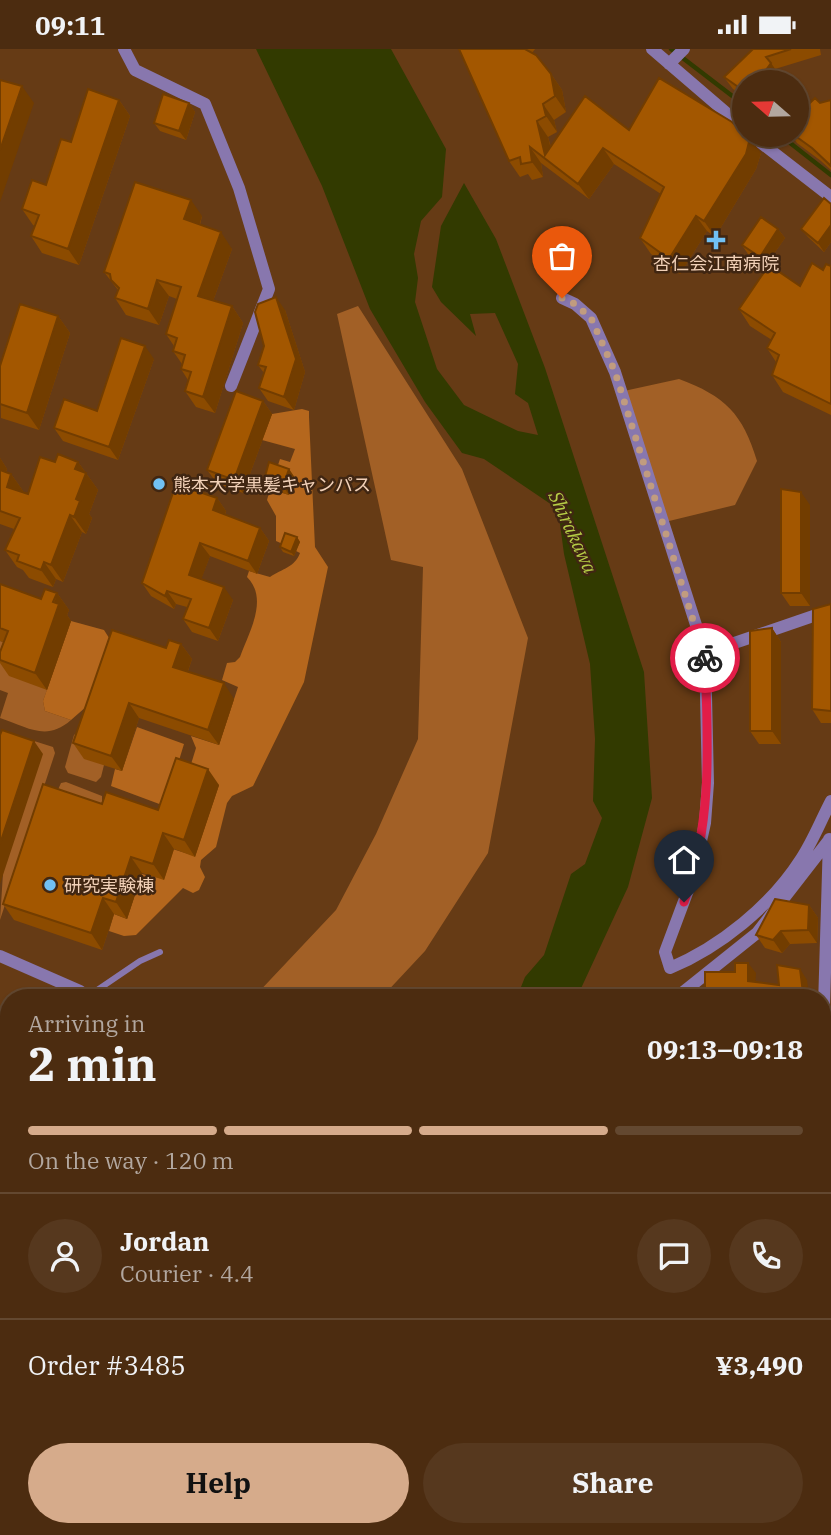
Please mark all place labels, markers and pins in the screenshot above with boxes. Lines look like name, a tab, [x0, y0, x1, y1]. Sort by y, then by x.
pin	[532, 226, 592, 298]
marker: 杏仁会江南病院	[706, 230, 726, 250]
place label: 杏仁会江南病院	[653, 252, 779, 275]
place label: 熊本大学黒髪キャンパス	[173, 473, 371, 496]
marker: 熊本大学黒髪キャンパス	[151, 476, 167, 492]
pin	[654, 830, 714, 902]
place label: 研究実験棟	[64, 874, 154, 897]
marker: 研究実験棟	[42, 877, 58, 893]

